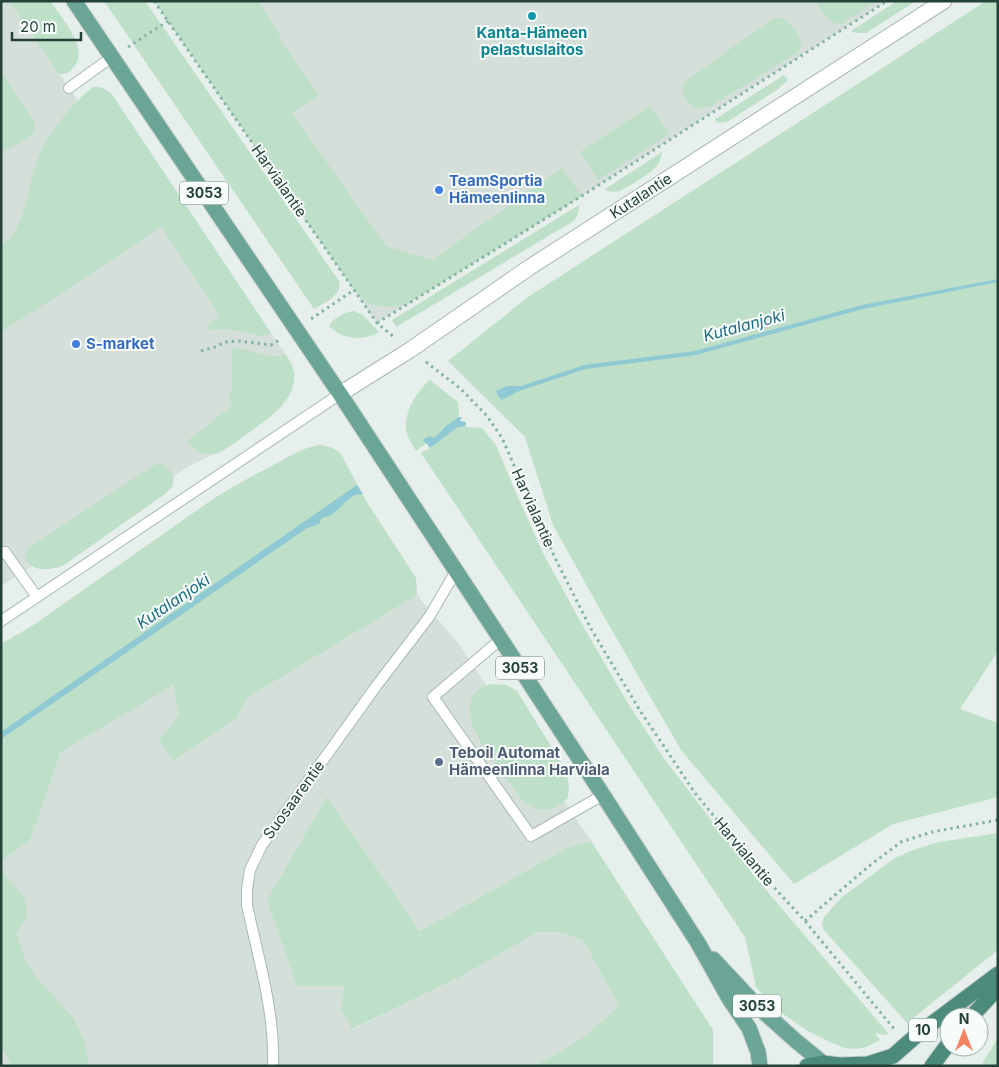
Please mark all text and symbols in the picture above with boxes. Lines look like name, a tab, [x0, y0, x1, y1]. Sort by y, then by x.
scale bar	[12, 10, 81, 42]
marker: Kanta-Hämeen pelastuslaitos	[526, 10, 538, 22]
text: 20 m	[20, 17, 56, 36]
place label: Kanta-Hämeen pelastuslaitos	[477, 23, 587, 59]
street label: Harvialantie	[247, 141, 311, 221]
street label: Kutalantie	[606, 169, 675, 223]
place label: TeamSportia Hämeenlinna	[449, 171, 545, 207]
road number: 3053	[180, 182, 228, 204]
marker: TeamSportia Hämeenlinna	[433, 184, 445, 196]
water label: Kutalanjoki	[701, 304, 788, 346]
place label: S-market	[86, 334, 155, 353]
marker: S-market	[70, 338, 82, 350]
street label: Harvialantie	[508, 465, 559, 550]
water label: Kutalanjoki	[133, 569, 214, 633]
road number: 3053	[496, 656, 544, 680]
place label: Teboil Automat Hämeenlinna Harviala	[449, 743, 610, 779]
marker: Teboil Automat Hämeenlinna Harviala	[433, 756, 445, 768]
street label: Suosaarentie	[259, 757, 328, 843]
street label: Harvialantie	[710, 813, 779, 890]
road number: 3053	[733, 994, 781, 1018]
north arrow	[939, 1007, 989, 1057]
text: N	[959, 1010, 969, 1027]
road number: 10	[909, 1018, 937, 1042]

